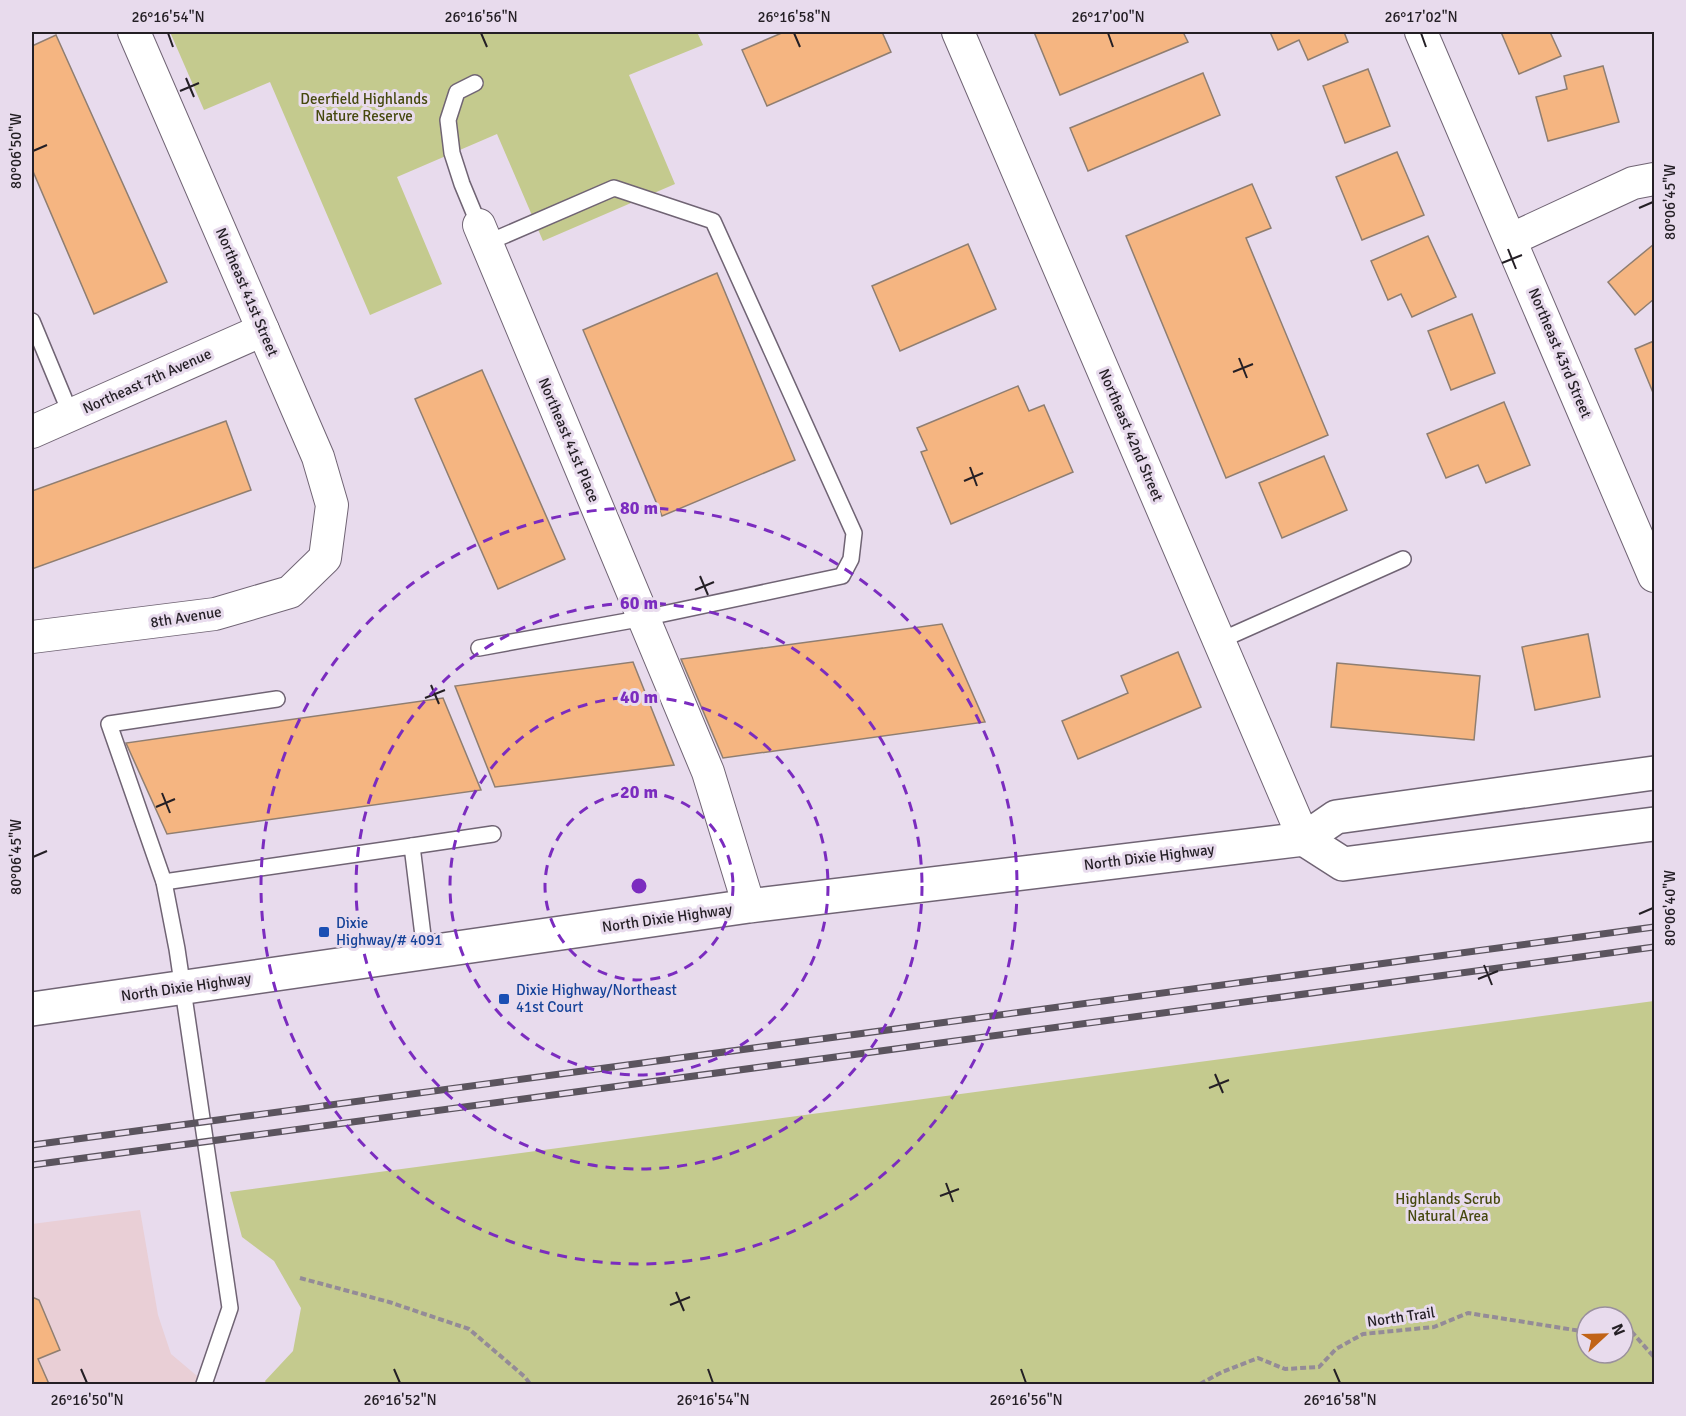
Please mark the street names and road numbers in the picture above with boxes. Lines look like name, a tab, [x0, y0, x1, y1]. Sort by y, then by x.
street label: Northeast 41st Street	[212, 225, 282, 359]
street label: Northeast 43rd Street	[1524, 285, 1596, 421]
street label: Northeast 7th Avenue	[80, 344, 214, 418]
street label: Northeast 42nd Street	[1095, 366, 1167, 504]
street label: Northeast 41st Place	[535, 375, 603, 505]
street label: 8th Avenue	[149, 602, 223, 632]
street label: North Dixie Highway	[1083, 840, 1215, 874]
street label: North Dixie Highway	[601, 900, 733, 936]
street label: North Dixie Highway	[120, 969, 252, 1005]
street label: North Trail	[1366, 1303, 1436, 1331]

